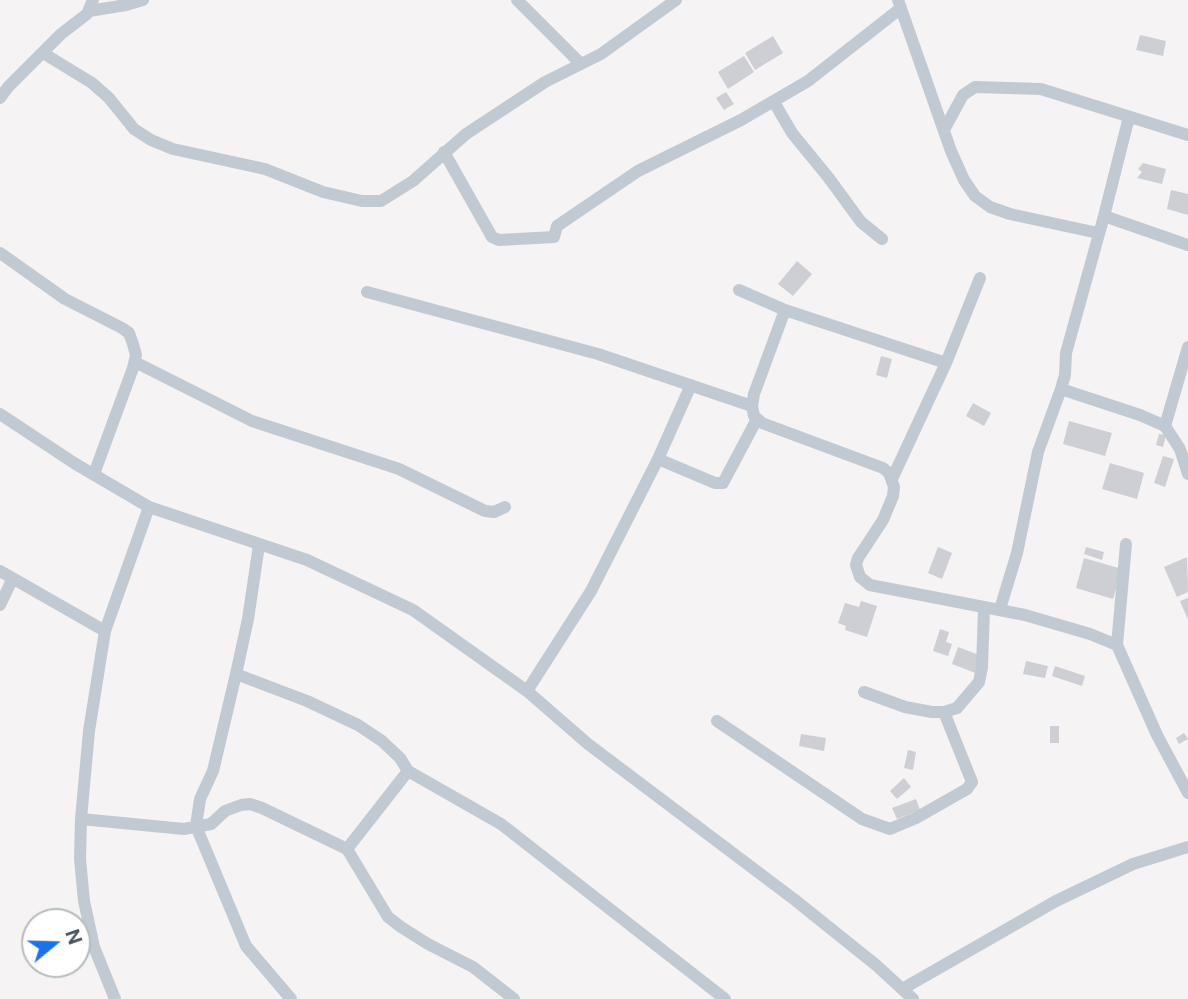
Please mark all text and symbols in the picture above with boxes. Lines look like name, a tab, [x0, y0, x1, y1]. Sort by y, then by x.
north arrow	[21, 908, 91, 978]
text: N	[61, 926, 87, 947]

